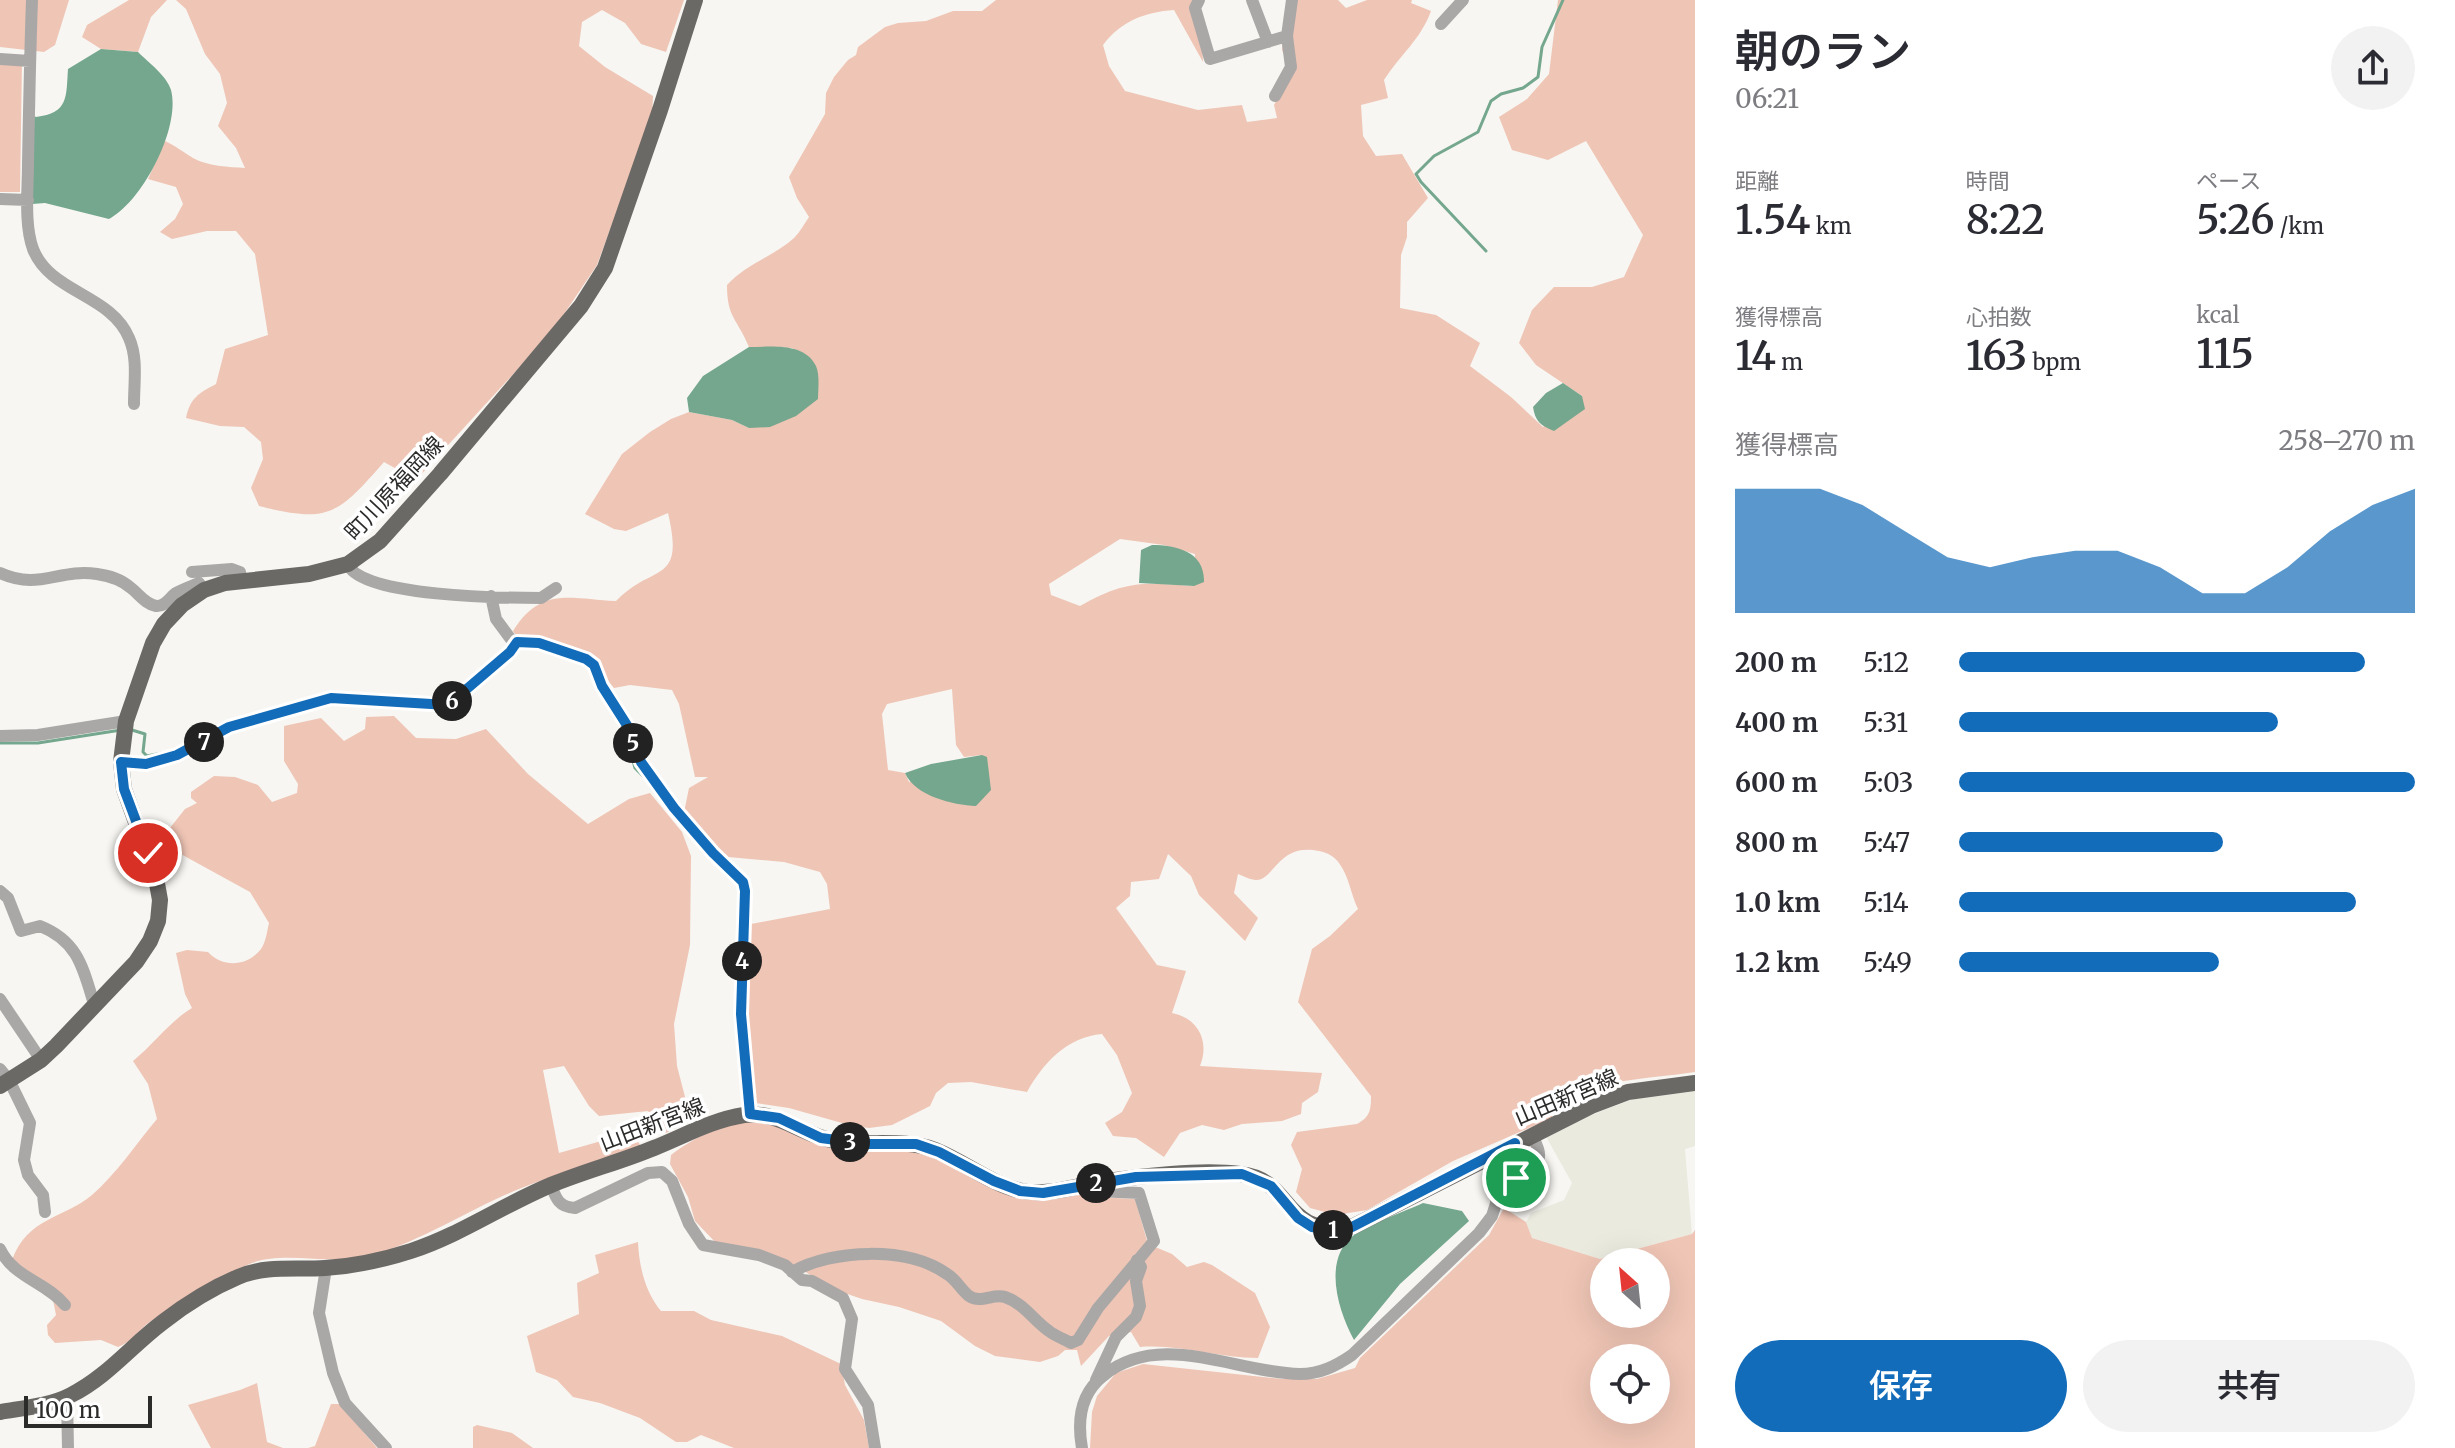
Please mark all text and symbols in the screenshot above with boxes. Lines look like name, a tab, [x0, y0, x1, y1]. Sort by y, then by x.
text: 朝のラン	[1735, 24, 1911, 79]
button: share	[2331, 26, 2415, 110]
text: 06:21	[1735, 82, 1799, 115]
text: 距離	[1735, 167, 1779, 195]
text: 時間	[1966, 167, 2010, 195]
text: ペース	[2196, 167, 2261, 195]
text: 1.54	[1735, 195, 1811, 245]
text: 8:22	[1966, 195, 2045, 245]
text: 5:26	[2196, 195, 2275, 245]
text: km	[1811, 212, 1852, 240]
text: /km	[2275, 212, 2324, 240]
text: kcal	[2196, 301, 2240, 329]
text: 獲得標高	[1735, 303, 1823, 331]
text: 心拍数	[1966, 303, 2032, 331]
text: 115	[2196, 329, 2254, 379]
text: 14	[1735, 331, 1776, 381]
text: 163	[1966, 331, 2027, 381]
text: m	[1776, 348, 1803, 376]
text: bpm	[2027, 348, 2081, 376]
text: 258–270 m	[2279, 424, 2415, 457]
text: 獲得標高	[1735, 428, 1839, 461]
street label: 町川原福岡線	[339, 430, 449, 546]
text: 200 m	[1735, 646, 1817, 679]
text: 5:12	[1863, 646, 1909, 679]
pin: 6	[432, 681, 472, 721]
text: 6	[445, 687, 459, 715]
text: 400 m	[1735, 706, 1818, 739]
text: 5:31	[1863, 706, 1908, 739]
pin: 7	[184, 722, 224, 762]
pin: 5	[613, 723, 653, 763]
text: 7	[197, 728, 211, 756]
text: 5	[627, 729, 639, 757]
text: 600 m	[1735, 766, 1818, 799]
text: 5:03	[1863, 766, 1913, 799]
pin	[114, 819, 182, 887]
text: 800 m	[1735, 826, 1818, 859]
text: 5:47	[1863, 826, 1910, 859]
icon: check	[126, 831, 170, 875]
text: 1.0 km	[1735, 886, 1820, 919]
text: 5:14	[1863, 886, 1909, 919]
pin: 4	[722, 941, 762, 981]
text: 1.2 km	[1735, 946, 1820, 979]
text: 5:49	[1863, 946, 1912, 979]
text: 4	[735, 947, 749, 975]
street label: 山田新宮線	[1510, 1063, 1622, 1131]
street label: 山田新宮線	[596, 1091, 708, 1157]
pin: 3	[830, 1122, 870, 1162]
text: 3	[844, 1128, 856, 1156]
pin	[1482, 1144, 1550, 1212]
icon: arrive	[1494, 1156, 1538, 1200]
pin: 2	[1076, 1163, 1116, 1203]
text: 2	[1090, 1169, 1102, 1197]
pin: 1	[1313, 1210, 1353, 1250]
text: 1	[1328, 1216, 1338, 1244]
north arrow	[1590, 1248, 1670, 1328]
map controls	[1590, 1248, 1670, 1424]
button: 保存	[1735, 1340, 2067, 1432]
button: 共有	[2083, 1340, 2415, 1432]
button: locate	[1590, 1344, 1670, 1424]
scale bar	[24, 1392, 152, 1428]
text: 100 m	[36, 1396, 101, 1424]

